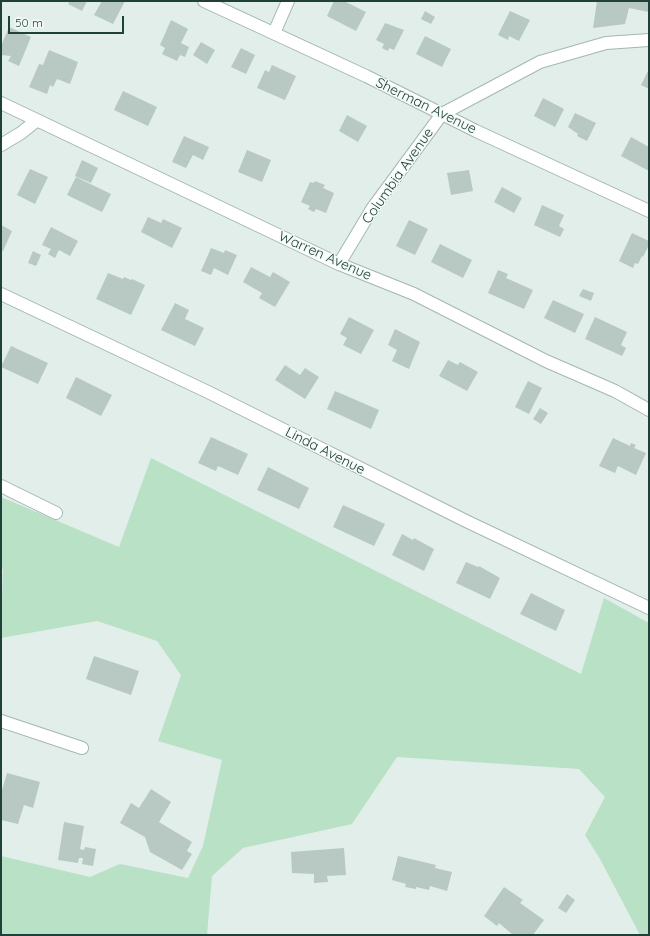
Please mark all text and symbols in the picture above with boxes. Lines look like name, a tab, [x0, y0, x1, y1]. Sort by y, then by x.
scale bar	[10, 8, 126, 34]
text: 50 m	[15, 15, 43, 30]
street label: Sherman Avenue	[373, 74, 479, 138]
street label: Columbia Avenue	[359, 125, 437, 227]
street label: Warren Avenue	[276, 228, 374, 284]
street label: Linda Avenue	[282, 424, 368, 478]

